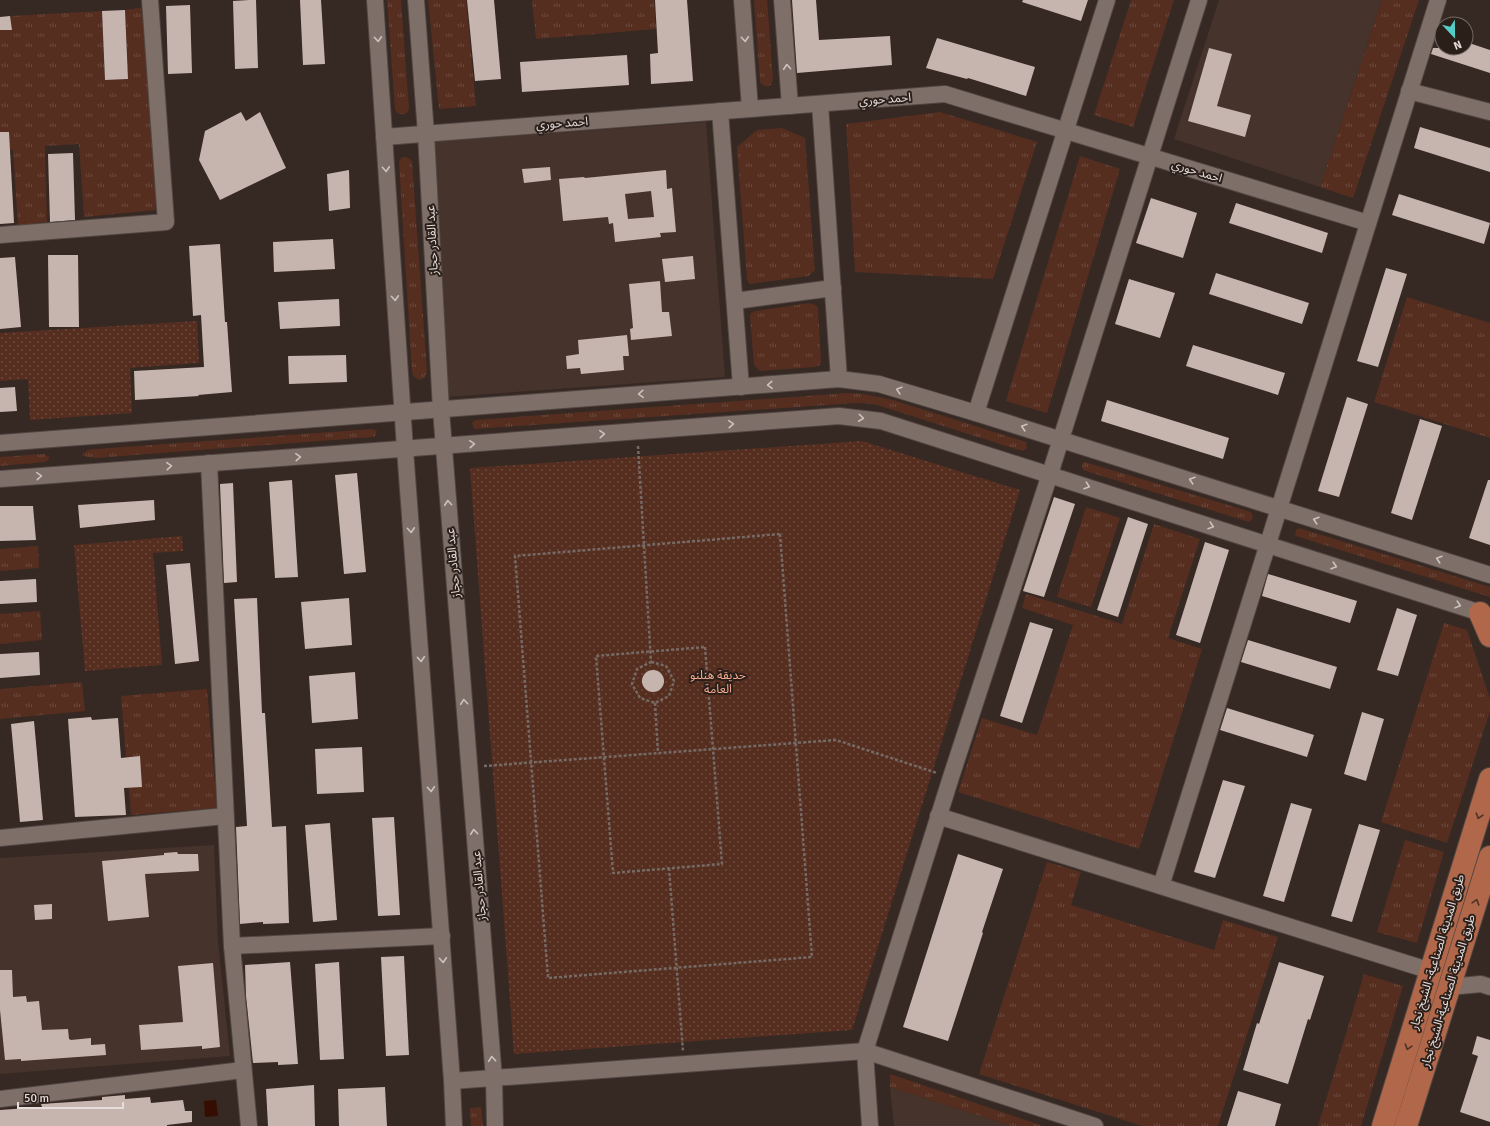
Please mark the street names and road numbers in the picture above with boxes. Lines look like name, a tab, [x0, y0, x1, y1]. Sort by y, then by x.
street label: احمد حوري	[859, 90, 912, 111]
street label: احمد حوري	[536, 114, 589, 135]
street label: احمد حوري	[1169, 157, 1224, 188]
street label: عبد القادر حجاز	[423, 205, 442, 276]
street label: عبد القادر حجاز	[443, 527, 464, 599]
street label: عبد القادر حجاز	[469, 850, 490, 922]
street label: طريق المدينة الصناعية- الشيخ نجار	[1406, 873, 1469, 1033]
street label: طريق المدينة الصناعية-الشيخ نجار	[1418, 913, 1480, 1071]

